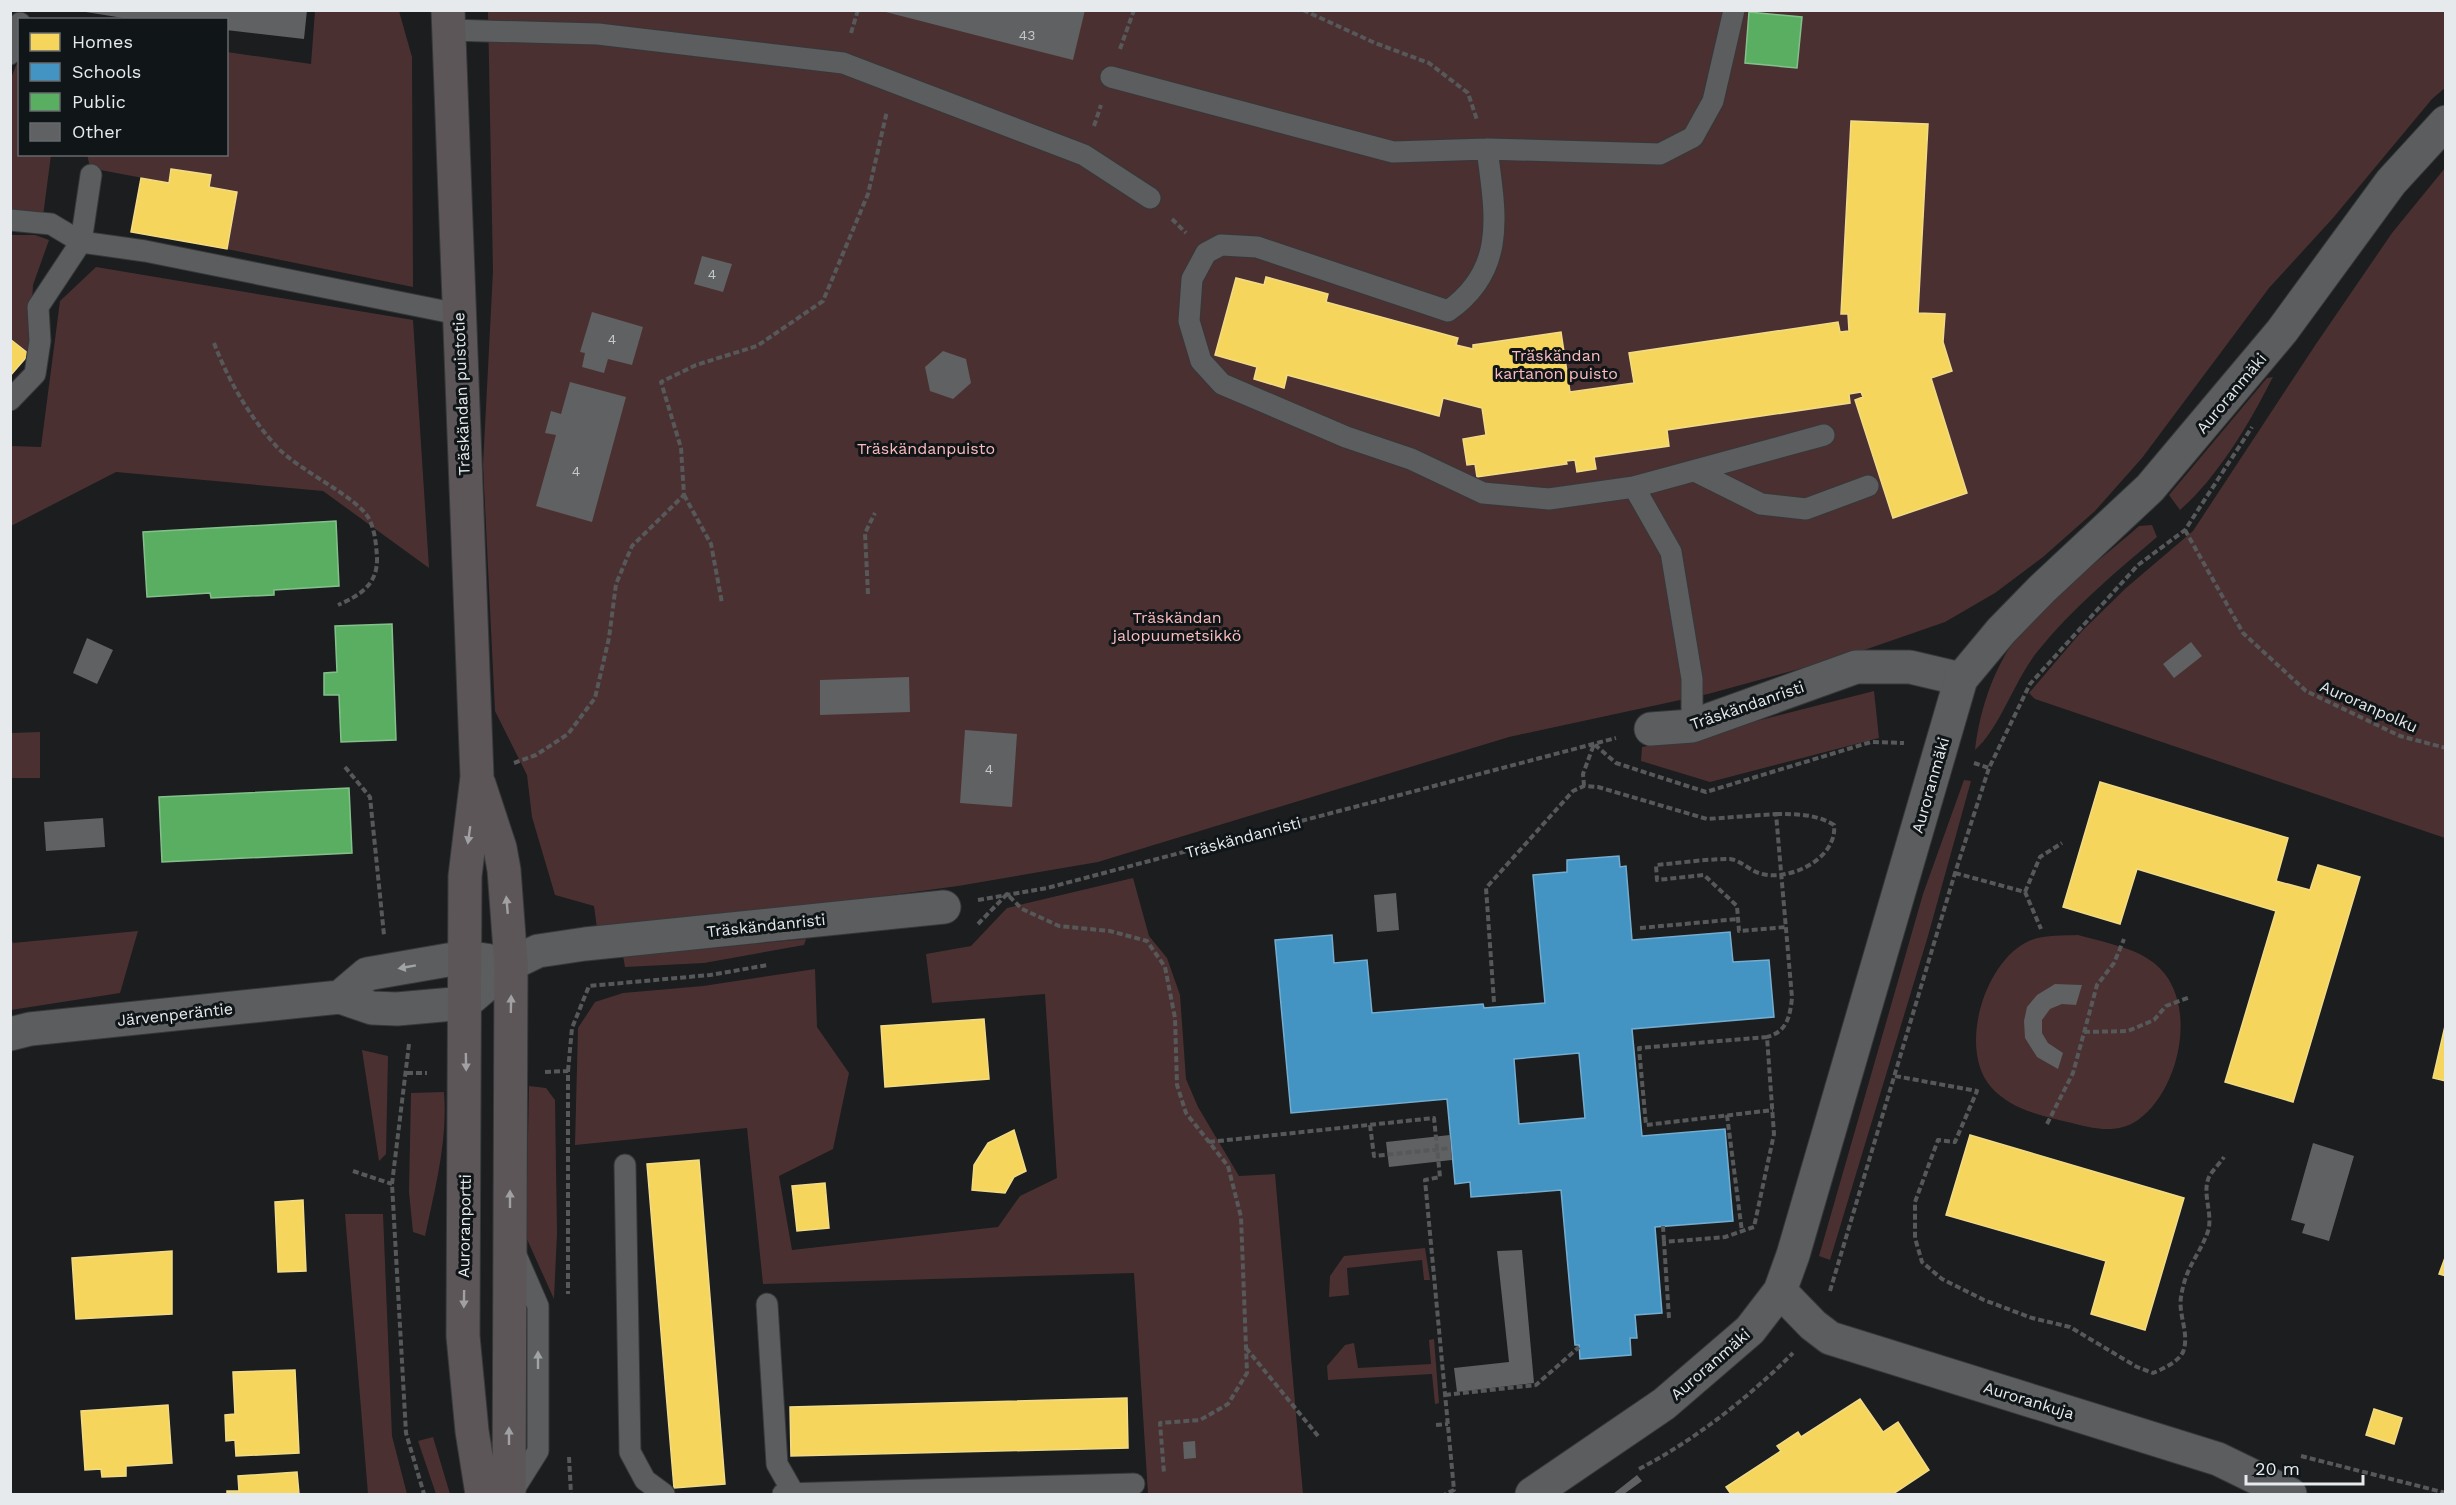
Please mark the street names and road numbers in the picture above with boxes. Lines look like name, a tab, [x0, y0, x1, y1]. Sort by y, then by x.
street label: Träskändan puistotie	[449, 312, 474, 476]
street label: Auroranmäki	[2192, 349, 2270, 437]
street label: Auroranpolku	[2317, 676, 2421, 736]
street label: Träskändanristi	[1688, 677, 1807, 734]
street label: Auroranmäki	[1908, 735, 1953, 835]
street label: Träskändanristi	[1183, 813, 1303, 862]
street label: Träskändanristi	[706, 910, 826, 941]
street label: Järvenperäntie	[116, 999, 234, 1030]
street label: Auroranportti	[454, 1174, 475, 1278]
street label: Auroranmäki	[1667, 1325, 1754, 1404]
street label: Aurorankuja	[1981, 1378, 2076, 1423]

